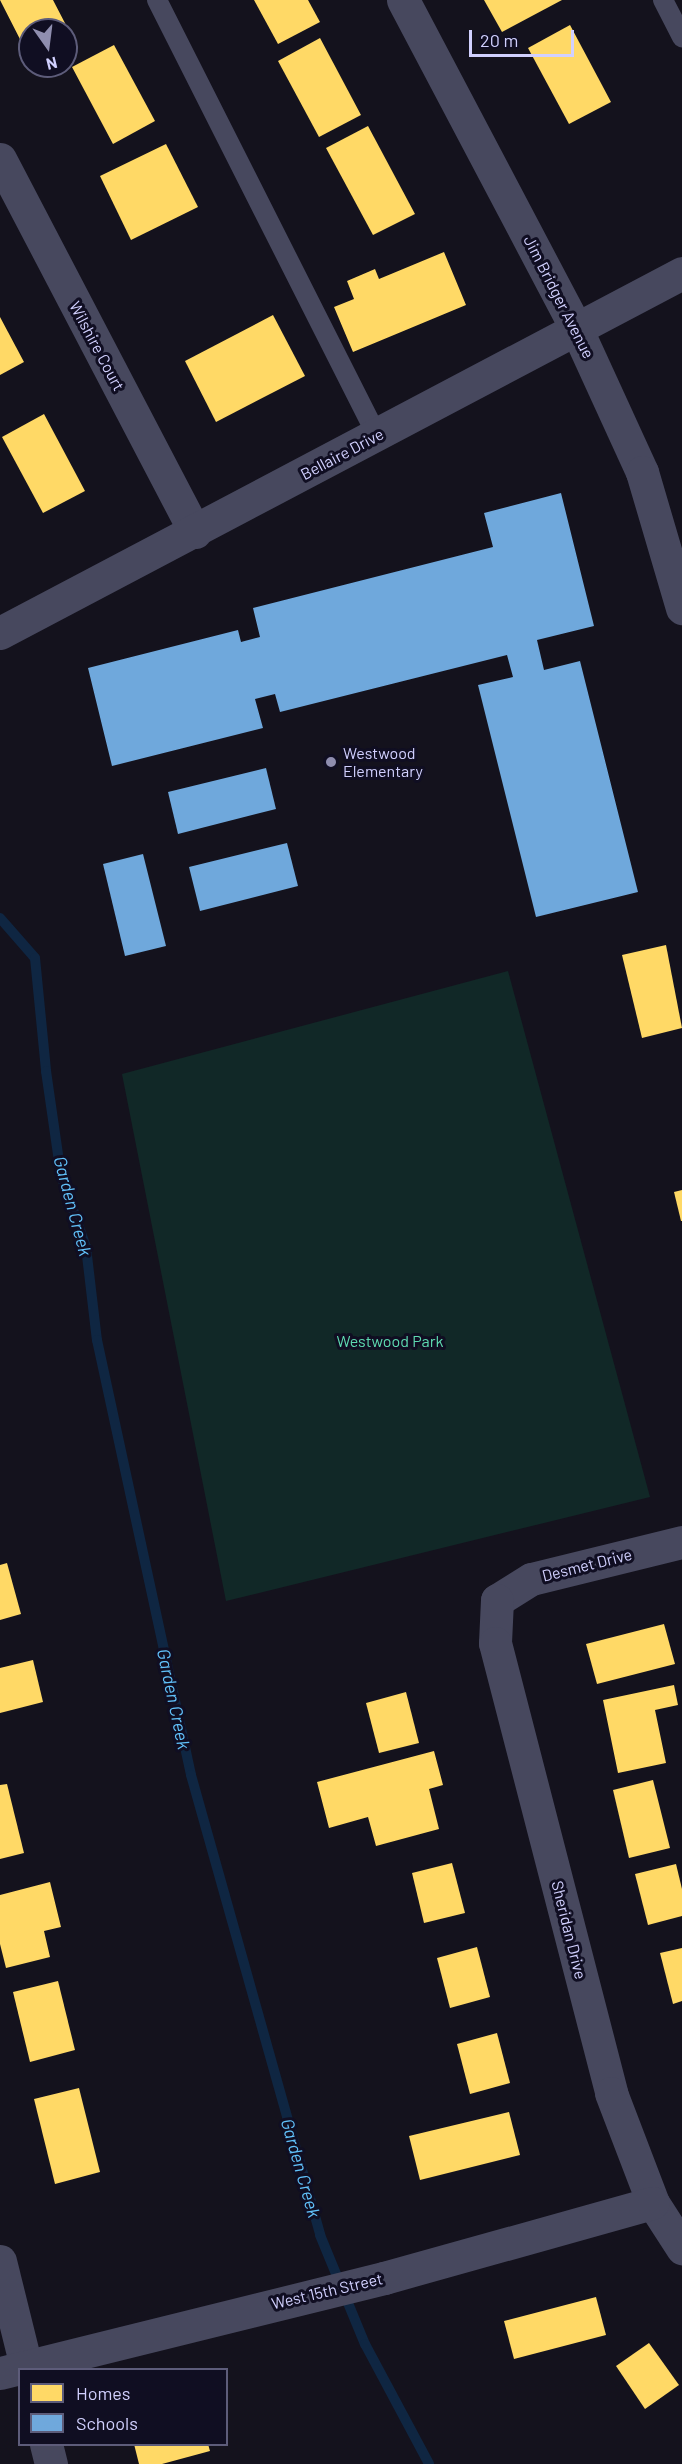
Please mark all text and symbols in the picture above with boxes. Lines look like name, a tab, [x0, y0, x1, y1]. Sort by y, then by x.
north arrow	[18, 18, 78, 78]
scale bar	[472, 18, 577, 56]
text: 20 m	[480, 29, 518, 51]
text: N	[45, 54, 59, 75]
street label: Jim Bridger Avenue	[520, 232, 598, 362]
street label: Wilshire Court	[65, 298, 129, 394]
street label: Bellaire Drive	[297, 424, 387, 484]
place label: Westwood Elementary	[343, 743, 423, 781]
marker: Westwood Elementary	[324, 755, 338, 769]
water label: Garden Creek	[49, 1154, 97, 1258]
park label: Westwood Park	[336, 1331, 444, 1351]
street label: Desmet Drive	[540, 1545, 634, 1585]
water label: Garden Creek	[153, 1647, 195, 1751]
street label: Sheridan Drive	[548, 1879, 590, 1981]
water label: Garden Creek	[277, 2116, 325, 2220]
street label: West 15th Street	[270, 2269, 384, 2313]
legend	[18, 2368, 228, 2446]
text: Homes	[76, 2382, 130, 2404]
text: Schools	[76, 2412, 138, 2434]

